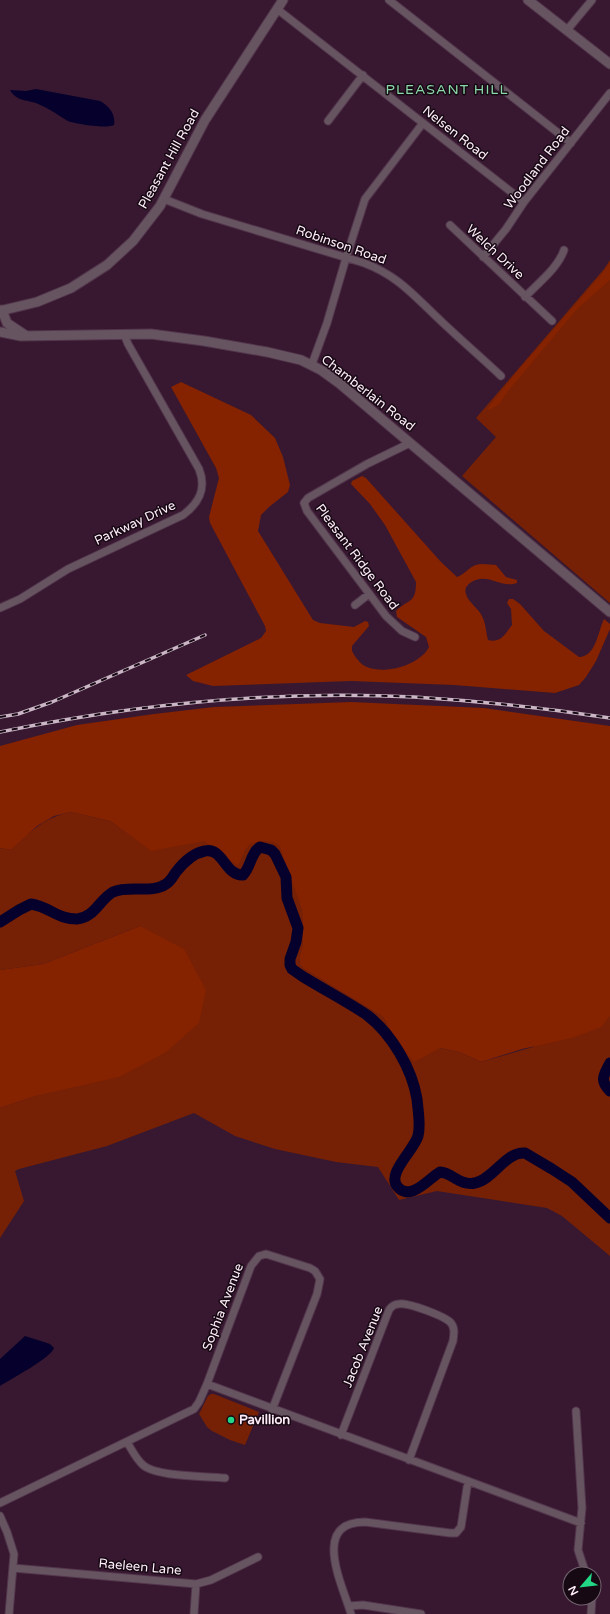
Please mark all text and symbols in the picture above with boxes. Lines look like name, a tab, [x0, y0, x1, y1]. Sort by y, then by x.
district label: PLEASANT HILL	[385, 81, 509, 98]
street label: Nelsen Road	[419, 103, 491, 163]
street label: Pleasant Hill Road	[135, 106, 203, 212]
street label: Woodland Road	[501, 124, 573, 212]
street label: Welch Drive	[463, 221, 527, 283]
street label: Robinson Road	[294, 222, 388, 268]
street label: Chamberlain Road	[318, 351, 418, 435]
street label: Parkway Drive	[92, 497, 178, 549]
street label: Pleasant Ridge Road	[312, 501, 402, 613]
street label: Sophia Avenue	[199, 1261, 247, 1353]
street label: Jacob Avenue	[339, 1304, 387, 1390]
place label: Pavillion	[239, 1412, 290, 1428]
marker: Pavillion	[226, 1415, 236, 1425]
street label: Raeleen Lane	[98, 1555, 182, 1579]
north arrow	[562, 1566, 602, 1606]
text: N	[566, 1584, 581, 1597]

